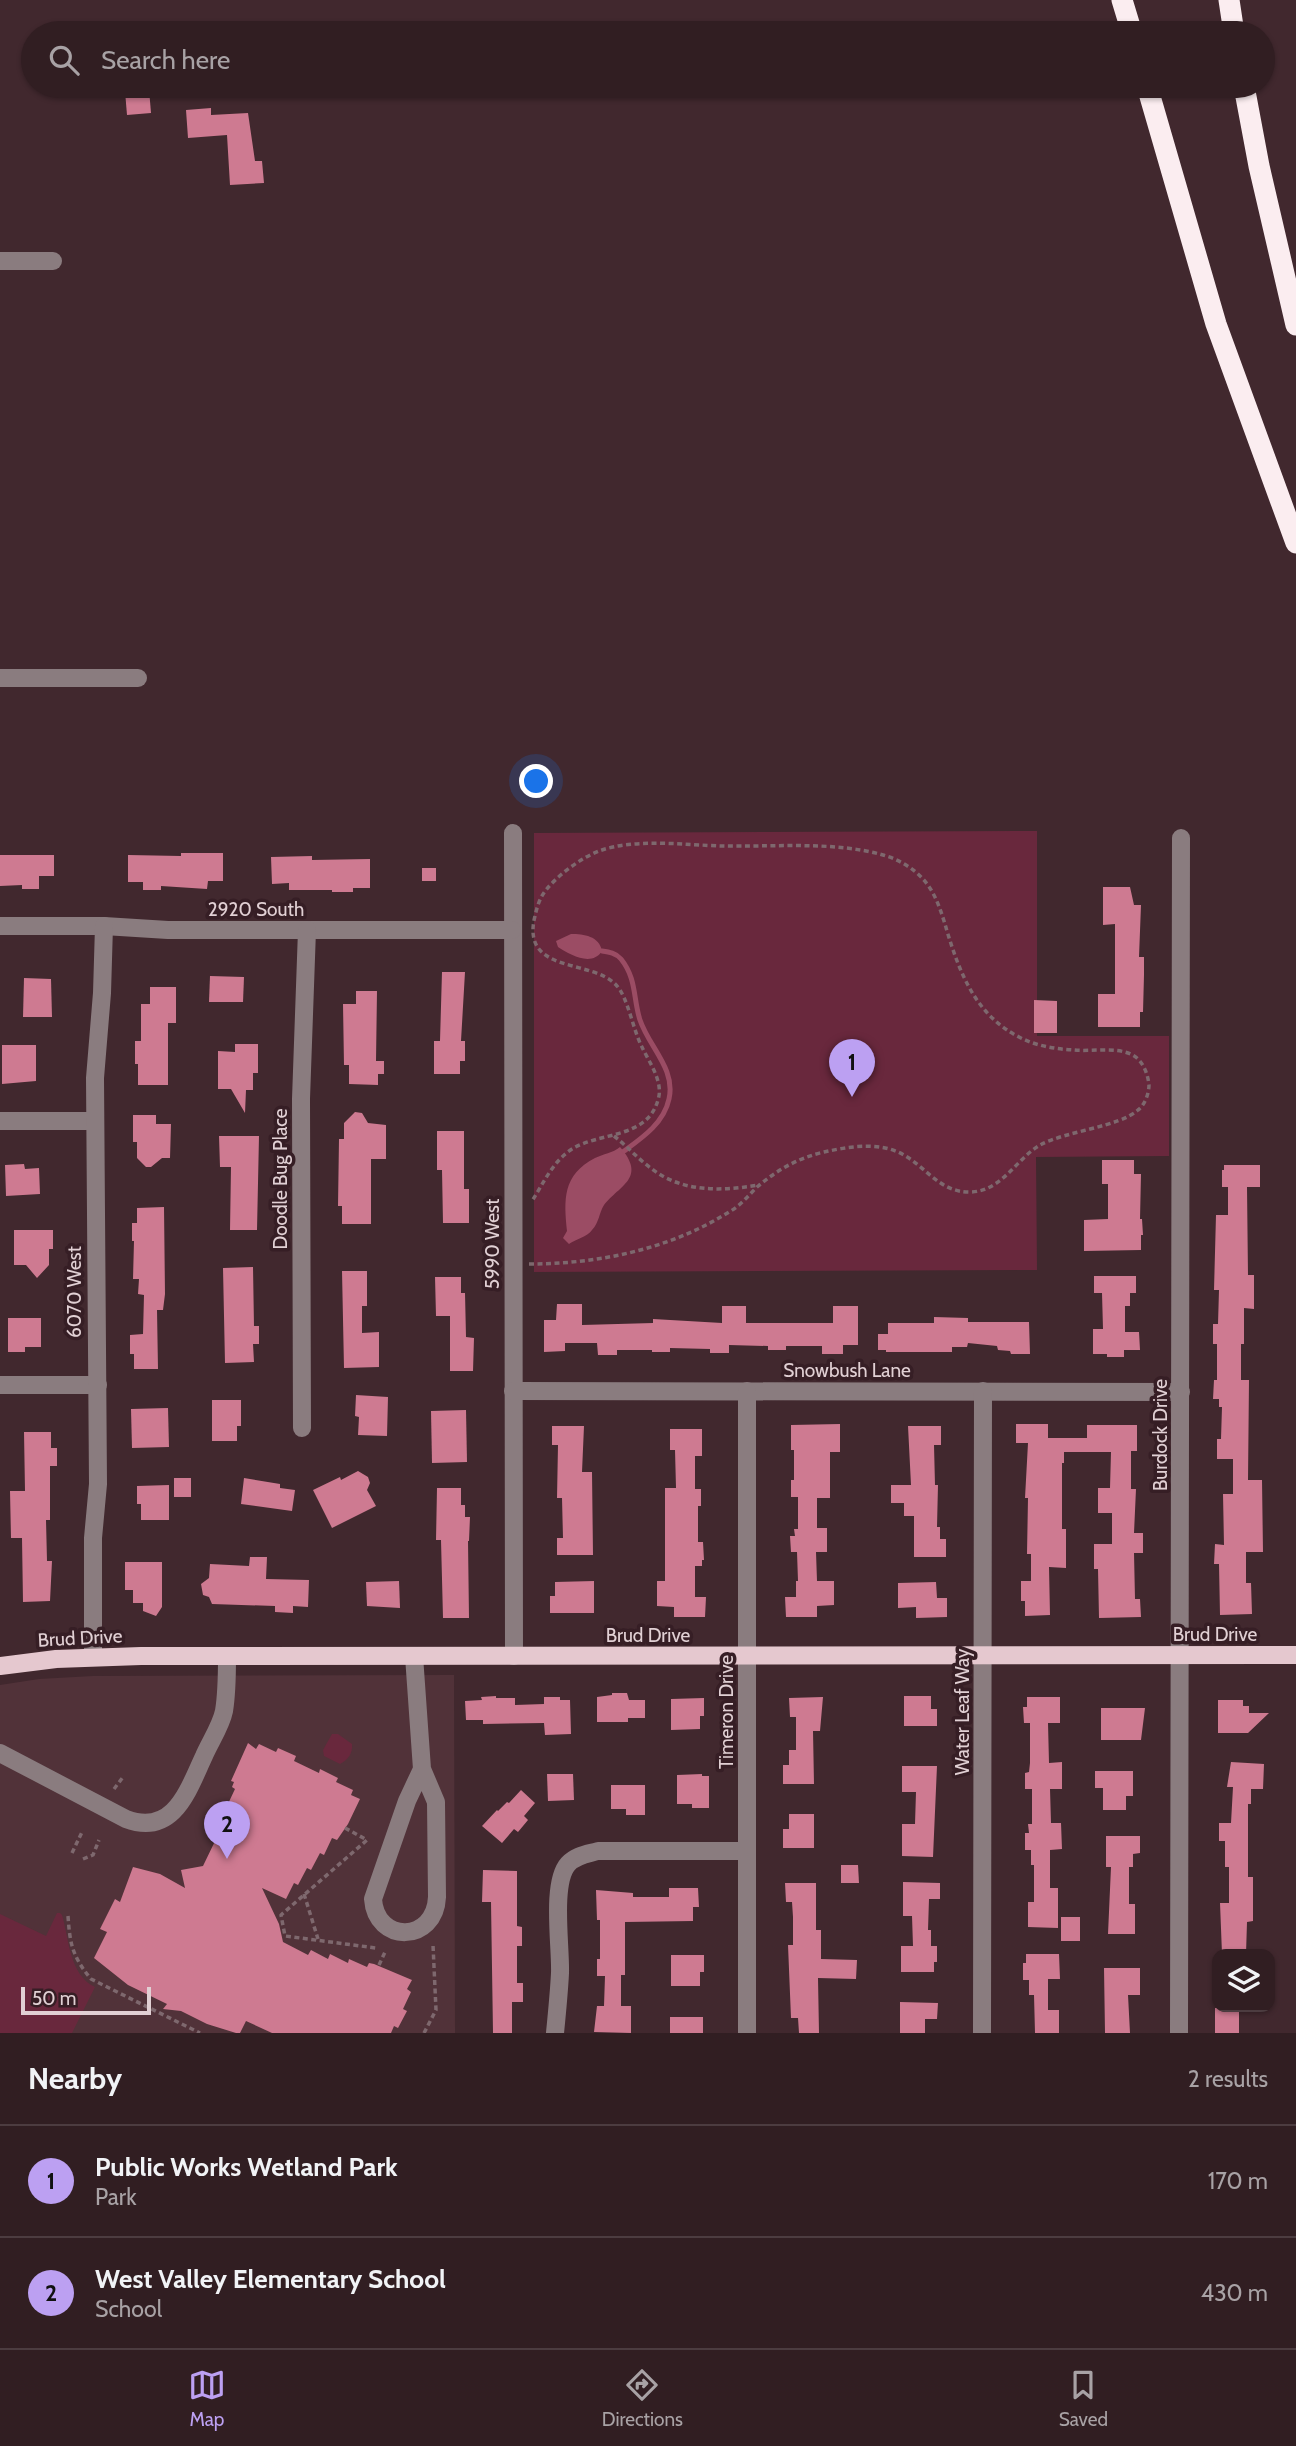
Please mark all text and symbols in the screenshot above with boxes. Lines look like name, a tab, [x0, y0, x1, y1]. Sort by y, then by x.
search box	[21, 21, 1275, 98]
icon: search	[45, 41, 83, 79]
text: Search here	[101, 44, 230, 76]
your location	[519, 764, 553, 798]
street label: 2920 South	[208, 898, 304, 921]
pin: 1	[829, 1039, 875, 1097]
street label: Doodle Bug Place	[269, 1108, 292, 1250]
street label: 5990 West	[481, 1198, 504, 1289]
street label: 6070 West	[63, 1245, 86, 1338]
street label: Snowbush Lane	[783, 1359, 911, 1382]
street label: Burdock Drive	[1149, 1379, 1172, 1491]
street label: Brud Drive	[1173, 1623, 1258, 1646]
street label: Brud Drive	[37, 1624, 123, 1652]
street label: Brud Drive	[606, 1624, 691, 1647]
street label: Water Leaf Way	[951, 1648, 974, 1775]
street label: Timeron Drive	[715, 1655, 738, 1769]
pin: 2	[204, 1801, 250, 1859]
map controls	[1212, 1949, 1275, 2012]
button: layers	[1212, 1949, 1275, 2012]
scale bar	[21, 1984, 150, 2016]
text: 50 m	[32, 1987, 76, 2010]
text: Nearby	[28, 2060, 122, 2097]
text: 2 results	[1188, 2065, 1268, 2093]
text: Public Works Wetland Park	[95, 2151, 398, 2183]
text: 1	[47, 2167, 55, 2195]
text: 170 m	[1208, 2167, 1268, 2195]
text: Park	[95, 2183, 136, 2211]
text: West Valley Elementary School	[95, 2263, 446, 2295]
text: 2	[45, 2279, 57, 2307]
text: 430 m	[1201, 2279, 1268, 2307]
text: School	[95, 2295, 162, 2323]
tab: Map	[188, 2366, 226, 2431]
tab: Directions	[602, 2366, 683, 2431]
tab: Saved	[1059, 2366, 1108, 2431]

